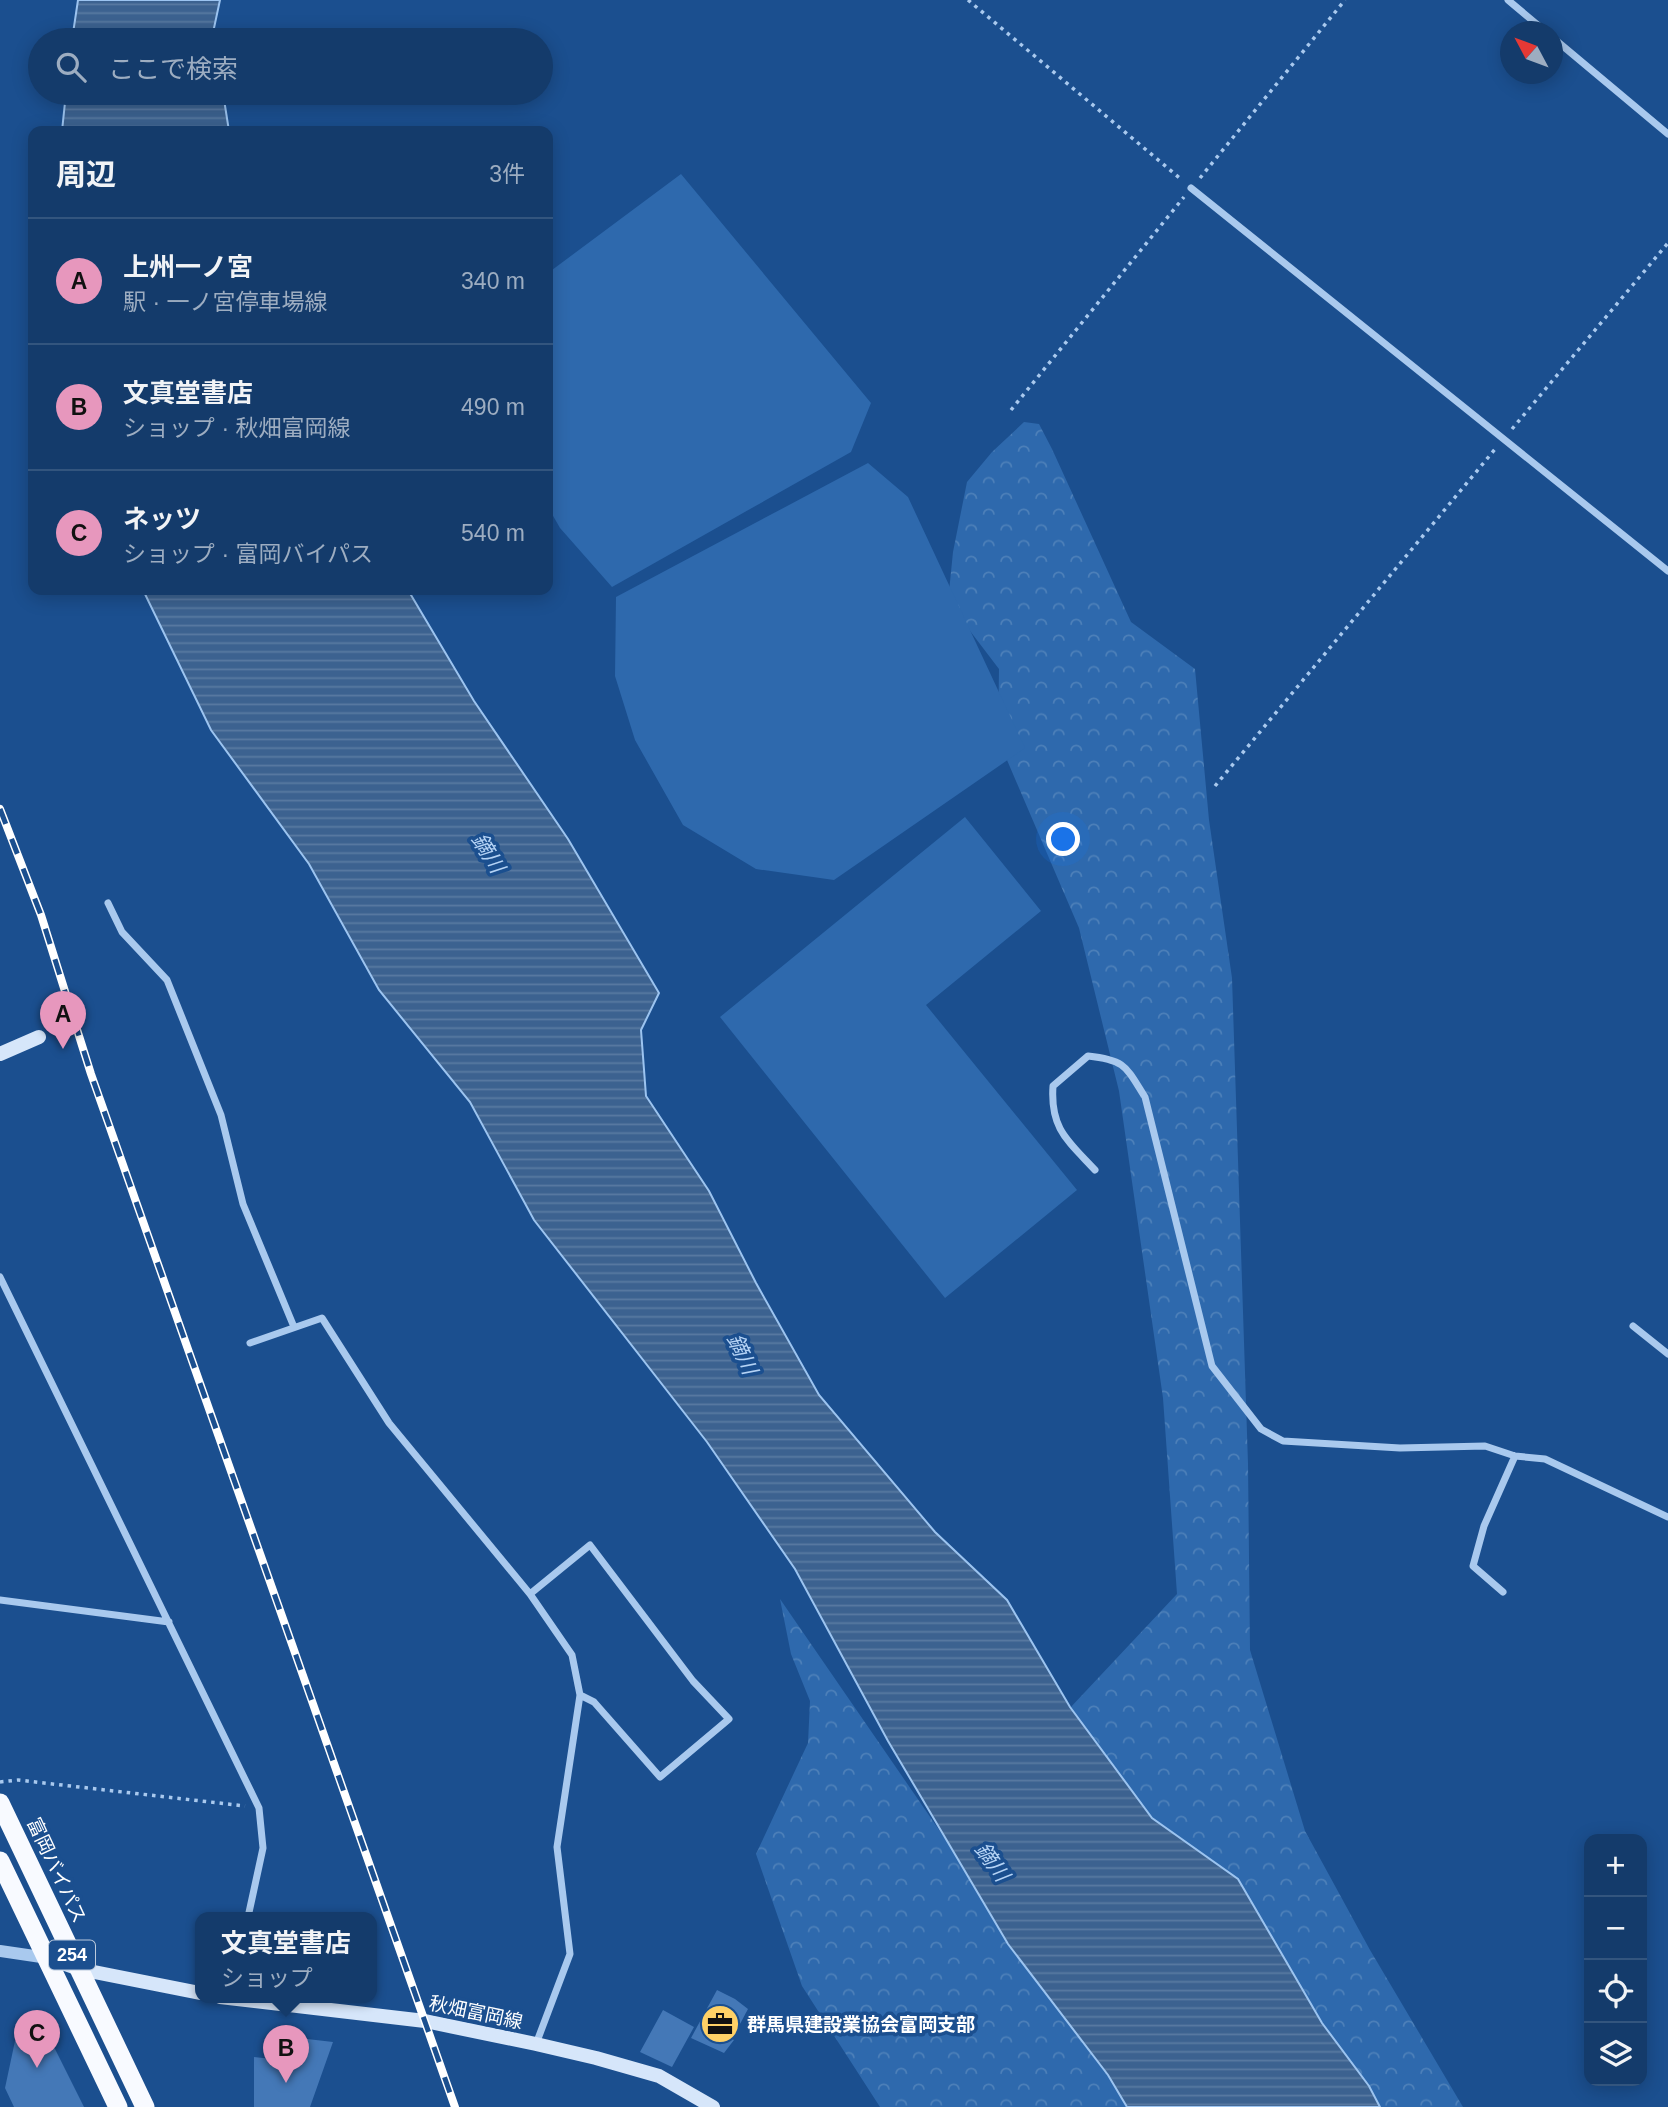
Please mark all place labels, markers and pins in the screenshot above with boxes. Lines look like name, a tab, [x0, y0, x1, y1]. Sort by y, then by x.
pin: A	[40, 991, 86, 1049]
office icon: 群馬県建設業協会富岡支部	[699, 2003, 741, 2045]
pin: C	[14, 2010, 60, 2068]
place label: 群馬県建設業協会富岡支部	[747, 2014, 975, 2035]
pin: B	[263, 2025, 309, 2083]

